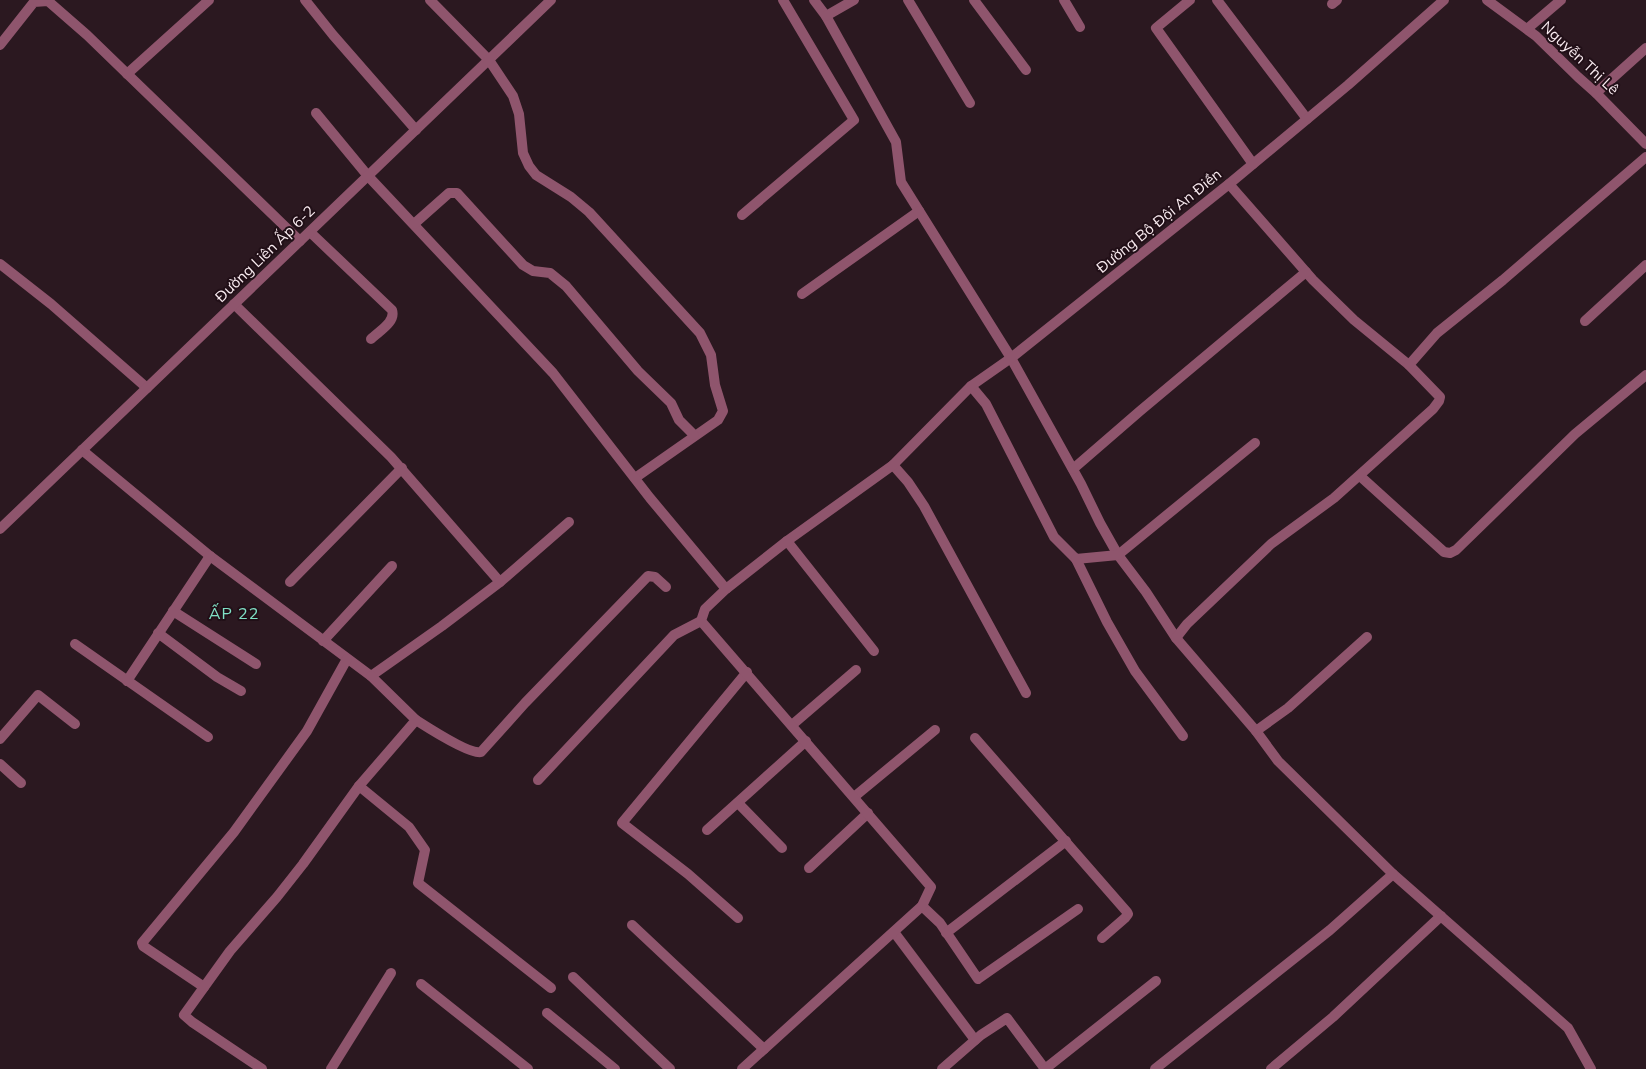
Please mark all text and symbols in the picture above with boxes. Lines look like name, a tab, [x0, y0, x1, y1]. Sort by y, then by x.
street label: Nguyễn Thị Lê	[1538, 17, 1623, 98]
street label: Đường Bộ Đội An Điền	[1092, 164, 1225, 277]
street label: Đường Liên Ấp 6-2	[210, 201, 318, 306]
district label: ẤP 22	[209, 603, 259, 623]

